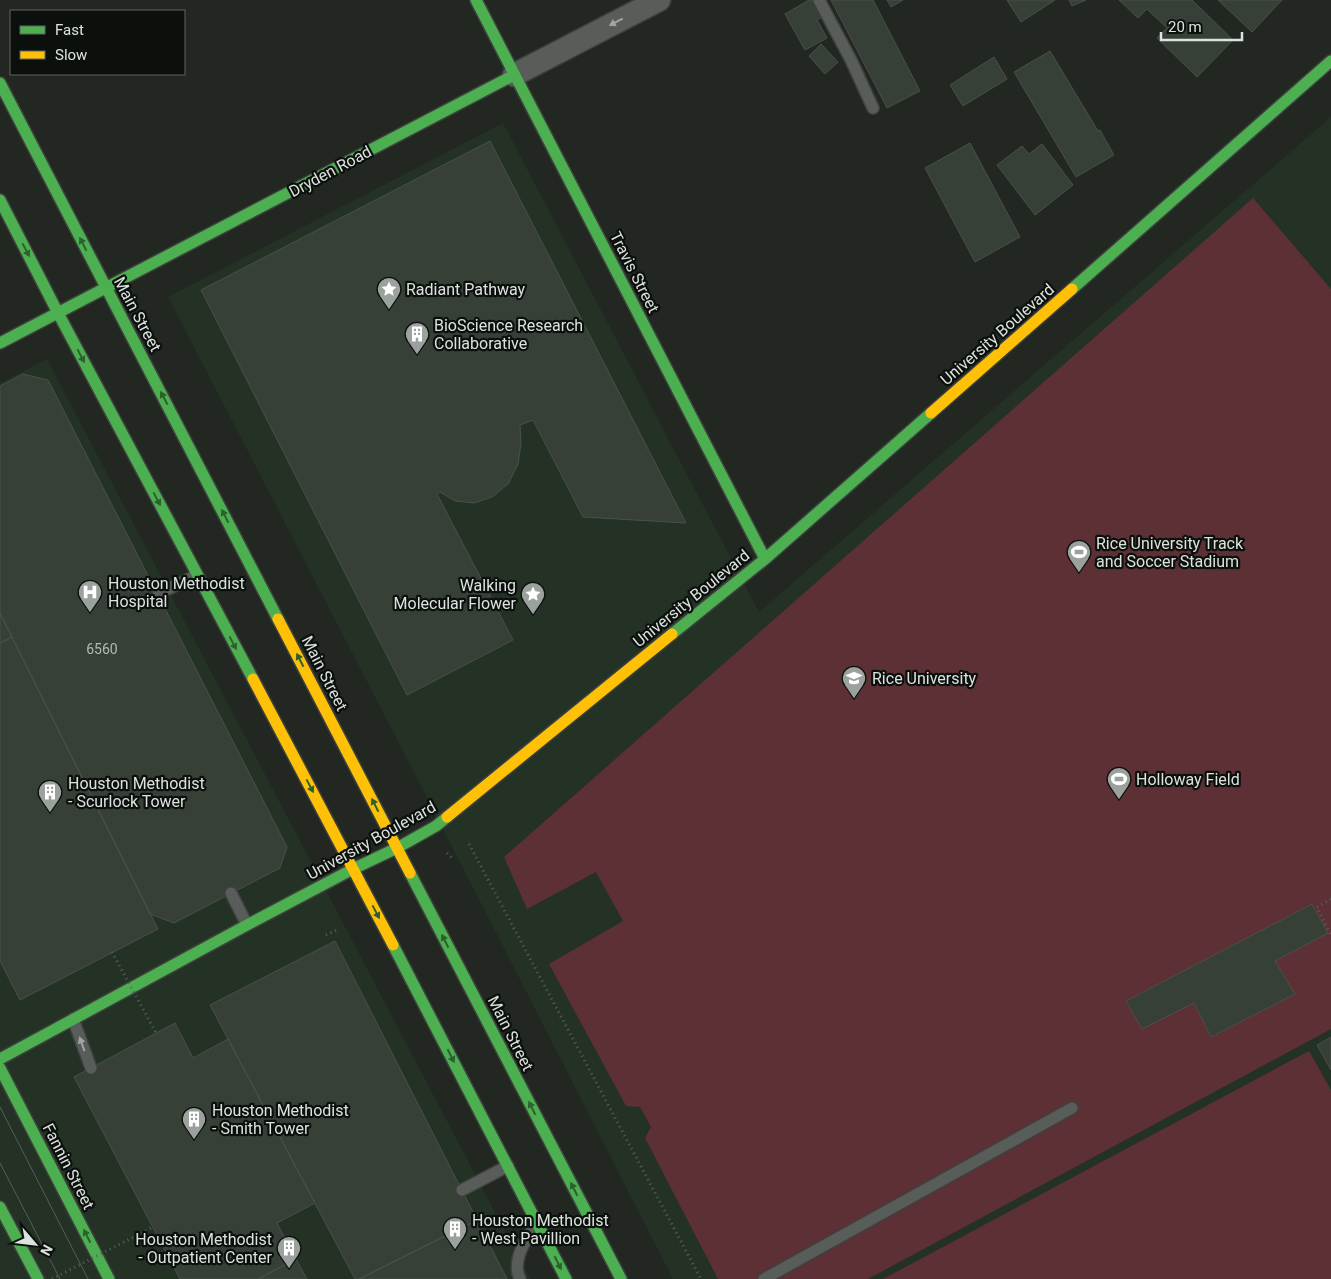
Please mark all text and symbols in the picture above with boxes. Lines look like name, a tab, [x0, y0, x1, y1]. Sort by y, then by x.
legend	[10, 10, 185, 75]
scale bar	[1161, 10, 1242, 42]
one-way arrow	[609, 18, 623, 26]
text: 20 m	[1168, 18, 1202, 36]
text: Fast	[55, 21, 84, 39]
text: Slow	[55, 46, 87, 64]
street label: Dryden Road	[286, 142, 375, 201]
street label: Travis Street	[606, 228, 663, 316]
one-way arrow	[79, 237, 88, 251]
one-way arrow	[22, 243, 30, 257]
street label: Main Street	[110, 274, 165, 355]
place icon: Radiant Pathway	[376, 276, 402, 310]
place label: Radiant Pathway	[406, 280, 526, 299]
street label: University Boulevard	[937, 280, 1058, 389]
place label: BioScience Research Collaborative	[434, 316, 583, 353]
building icon: BioScience Research Collaborative	[404, 321, 430, 355]
one-way arrow	[77, 349, 85, 363]
one-way arrow	[160, 391, 168, 405]
one-way arrow	[153, 492, 161, 507]
one-way arrow	[221, 509, 229, 523]
place label: Rice University Track and Soccer Stadium	[1096, 534, 1244, 571]
sports icon: Rice University Track and Soccer Stadium	[1066, 539, 1092, 573]
street label: University Boulevard	[629, 546, 753, 651]
place label: Houston Methodist Hospital	[108, 574, 245, 611]
place label: Walking Molecular Flower	[394, 576, 517, 613]
hospital icon: Houston Methodist Hospital	[77, 579, 103, 613]
place icon: Walking Molecular Flower	[520, 581, 546, 615]
street label: Main Street	[298, 633, 352, 714]
one-way arrow	[229, 636, 238, 650]
house number: 6560	[86, 641, 118, 657]
one-way arrow	[296, 653, 304, 668]
school or university icon: Rice University	[841, 665, 867, 699]
place label: Rice University	[872, 669, 977, 688]
sports icon: Holloway Field	[1106, 766, 1132, 800]
place label: Holloway Field	[1136, 770, 1240, 789]
place label: Houston Methodist - Scurlock Tower	[68, 774, 205, 811]
building icon: Houston Methodist - Scurlock Tower	[37, 779, 63, 813]
one-way arrow	[305, 780, 314, 793]
street label: University Boulevard	[303, 797, 439, 884]
one-way arrow	[371, 797, 379, 812]
one-way arrow	[372, 905, 380, 919]
one-way arrow	[441, 933, 449, 948]
street label: Main Street	[484, 993, 538, 1074]
one-way arrow	[78, 1036, 85, 1051]
one-way arrow	[447, 1049, 455, 1063]
place label: Houston Methodist - Smith Tower	[212, 1101, 349, 1138]
one-way arrow	[528, 1101, 536, 1115]
building icon: Houston Methodist - Smith Tower	[181, 1106, 207, 1140]
street label: Fannin Street	[39, 1120, 98, 1212]
one-way arrow	[570, 1182, 578, 1196]
place label: Houston Methodist - West Pavillion	[472, 1211, 609, 1248]
building icon: Houston Methodist - West Pavillion	[442, 1216, 468, 1250]
north arrow	[10, 1219, 60, 1269]
one-way arrow	[83, 1228, 91, 1243]
place label: Houston Methodist - Outpatient Center	[135, 1230, 273, 1267]
building icon: Houston Methodist - Outpatient Center	[276, 1235, 302, 1269]
text: N	[37, 1242, 56, 1258]
one-way arrow	[554, 1255, 562, 1270]

